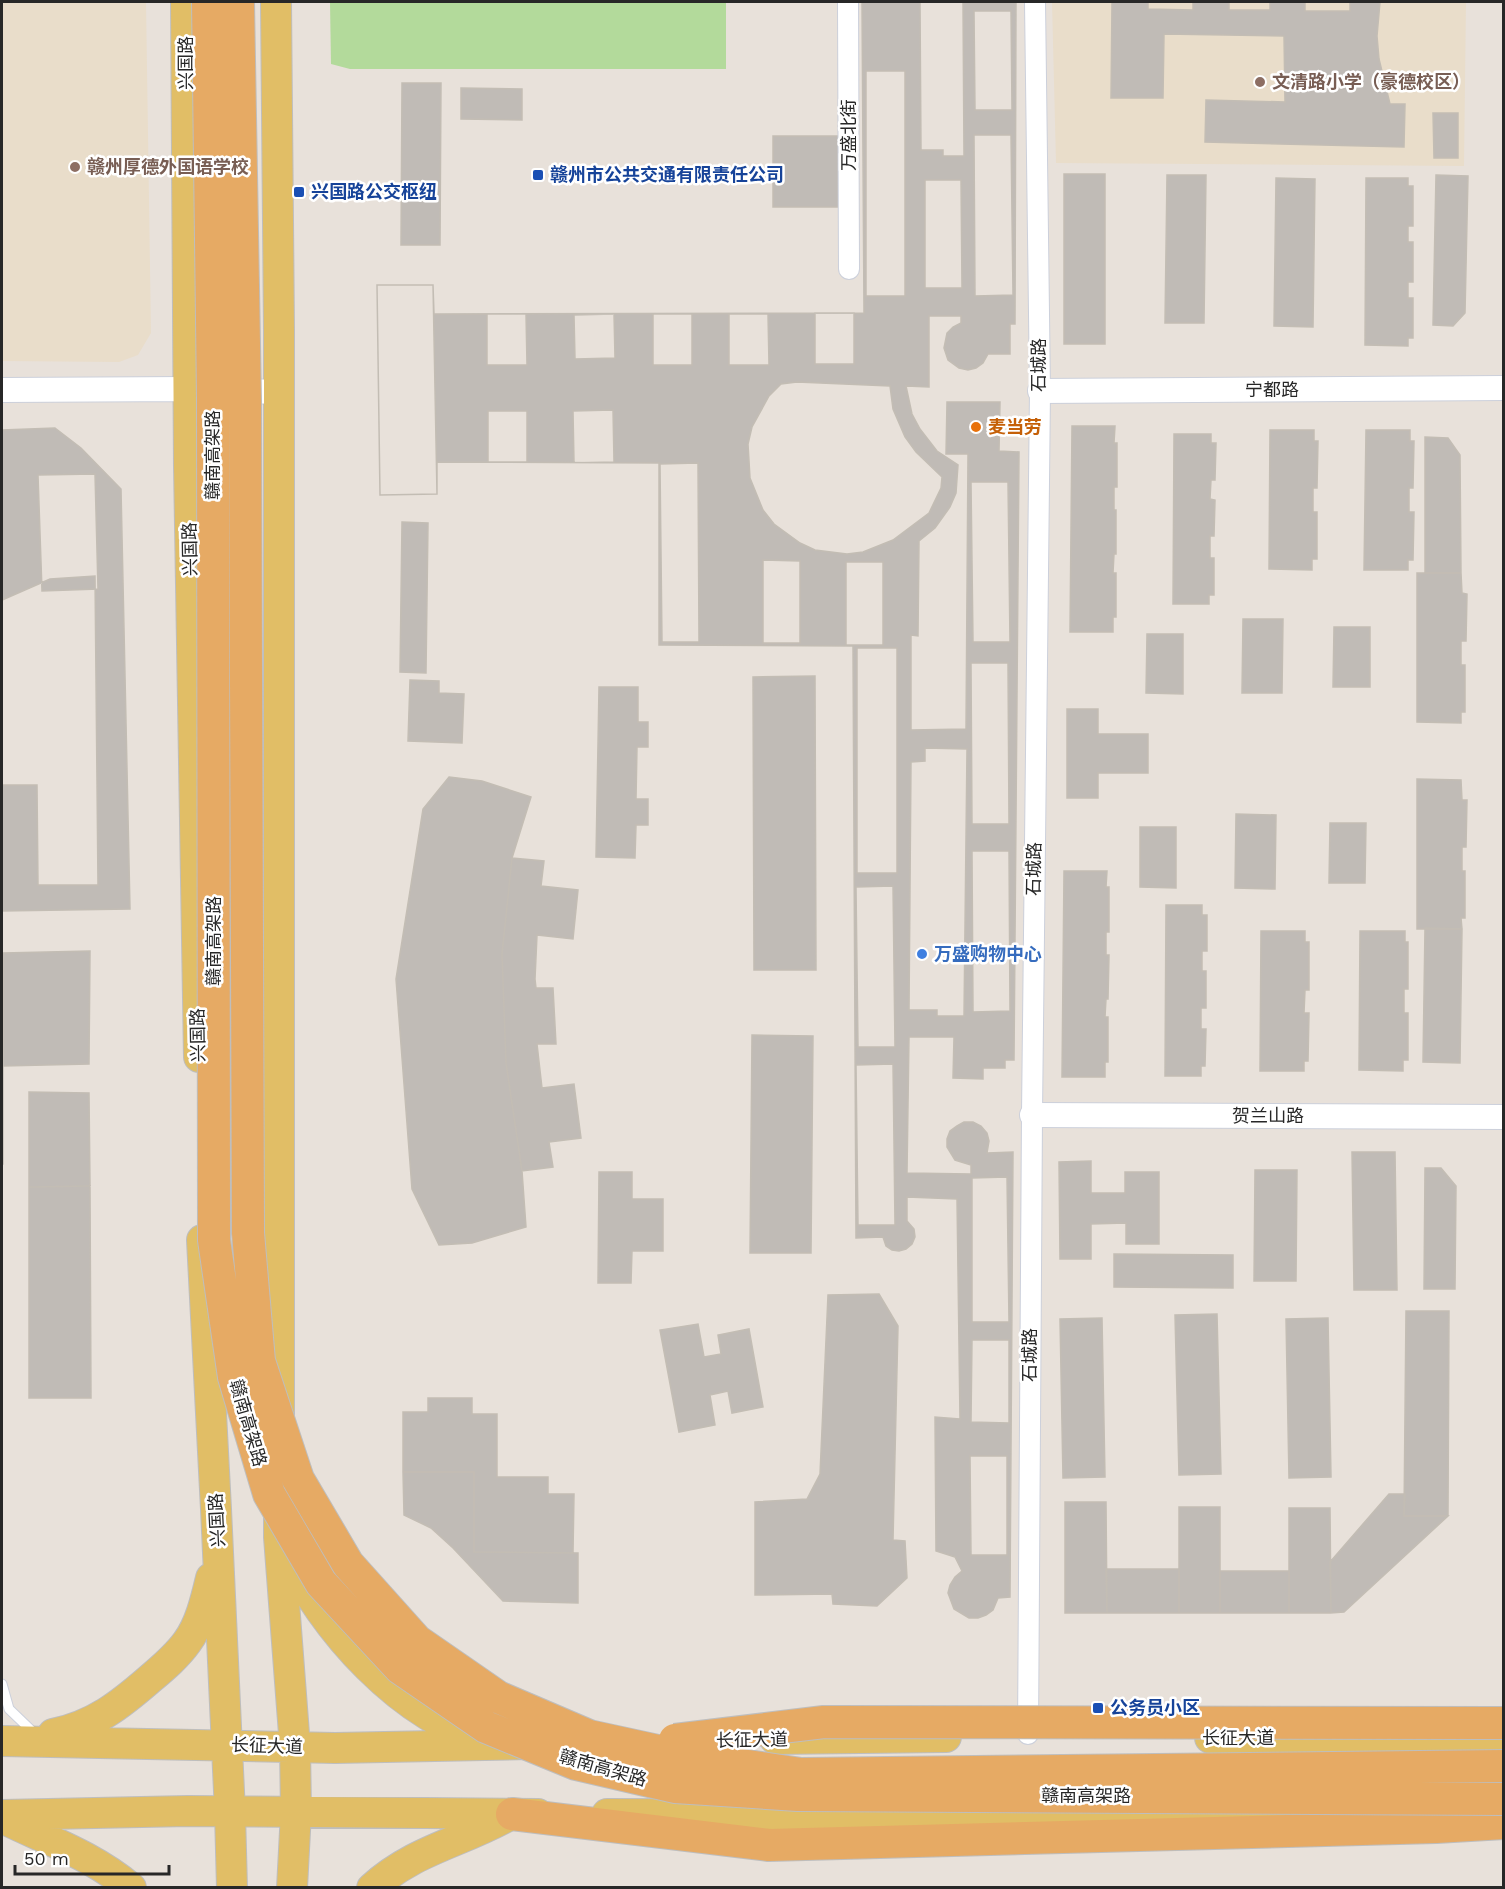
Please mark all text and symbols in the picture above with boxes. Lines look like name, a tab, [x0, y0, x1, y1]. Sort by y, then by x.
street label: 兴国路	[175, 36, 196, 90]
place label: 文清路小学（豪德校区）	[1272, 71, 1470, 92]
marker: 文清路小学（豪德校区）	[1253, 75, 1267, 89]
street label: 万盛北街	[838, 99, 859, 171]
place label: 赣州厚德外国语学校	[87, 156, 249, 177]
marker: 赣州厚德外国语学校	[68, 160, 82, 174]
place label: 赣州市公共交通有限责任公司	[550, 164, 784, 185]
marker: 赣州市公共交通有限责任公司	[531, 168, 545, 182]
place label: 兴国路公交枢纽	[311, 181, 437, 202]
marker: 兴国路公交枢纽	[292, 185, 306, 199]
street label: 石城路	[1028, 338, 1049, 392]
street label: 宁都路	[1245, 379, 1299, 400]
street label: 赣南高架路	[202, 410, 223, 500]
place label: 麦当劳	[988, 416, 1042, 437]
marker: 麦当劳	[969, 420, 983, 434]
street label: 兴国路	[179, 522, 200, 576]
street label: 石城路	[1023, 842, 1044, 896]
street label: 赣南高架路	[203, 896, 224, 986]
place label: 万盛购物中心	[934, 943, 1042, 964]
marker: 万盛购物中心	[915, 947, 929, 961]
street label: 兴国路	[187, 1008, 208, 1062]
street label: 贺兰山路	[1232, 1105, 1304, 1126]
street label: 石城路	[1019, 1328, 1040, 1382]
street label: 赣南高架路	[226, 1377, 271, 1469]
street label: 兴国路	[205, 1493, 228, 1548]
place label: 公务员小区	[1110, 1697, 1200, 1718]
marker: 公务员小区	[1091, 1701, 1105, 1715]
street label: 长征大道	[1202, 1727, 1274, 1748]
street label: 长征大道	[716, 1728, 788, 1751]
street label: 长征大道	[231, 1734, 303, 1757]
street label: 赣南高架路	[557, 1745, 649, 1790]
street label: 赣南高架路	[1041, 1785, 1131, 1806]
scale bar	[15, 1838, 170, 1876]
text: 50 m	[24, 1848, 69, 1869]

